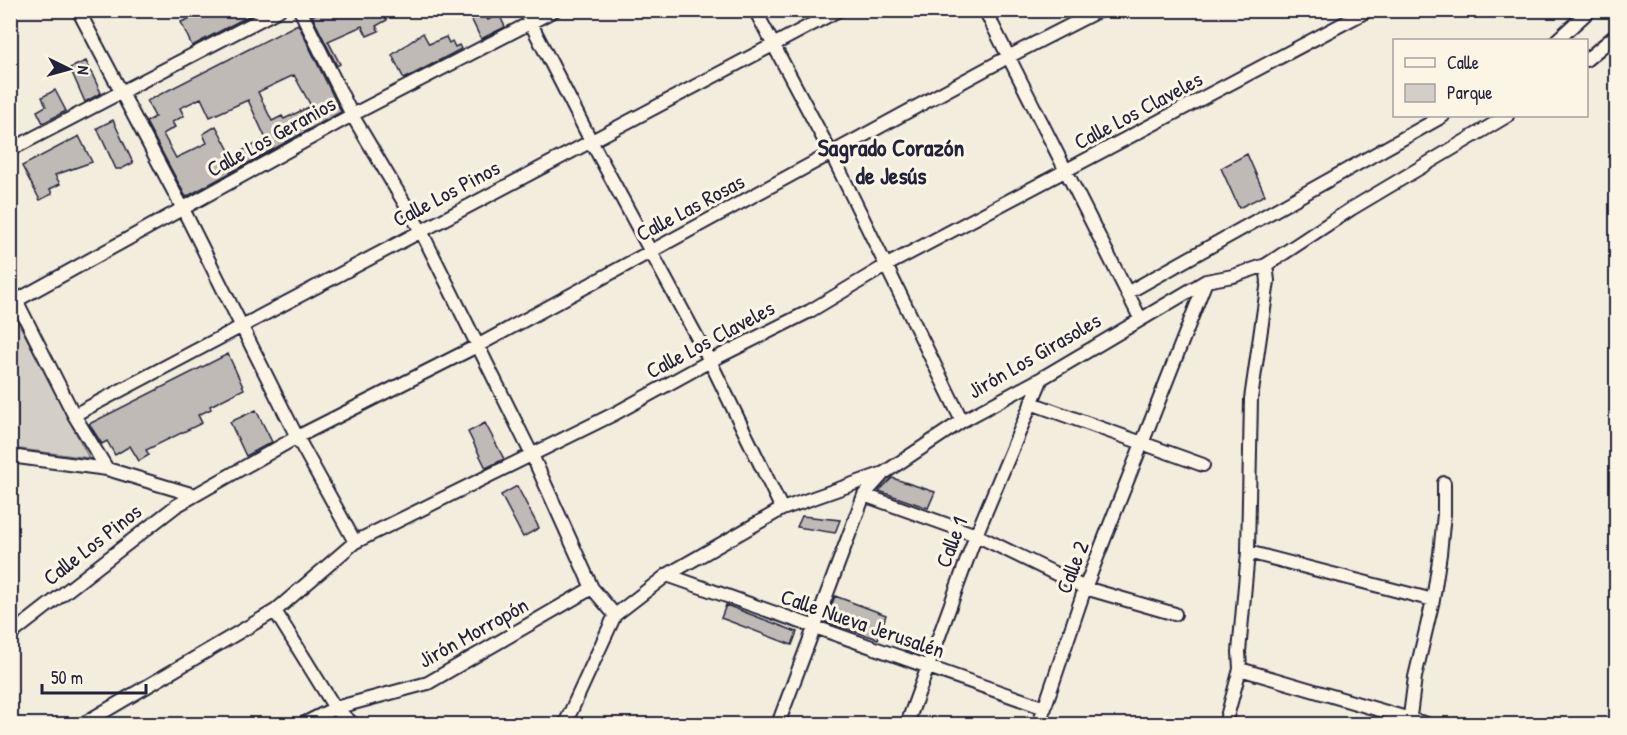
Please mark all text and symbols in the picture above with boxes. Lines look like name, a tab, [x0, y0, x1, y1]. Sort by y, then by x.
north arrow	[39, 39, 99, 99]
legend	[1393, 39, 1588, 117]
text: Calle	[1447, 50, 1479, 75]
street label: Calle Los Claveles	[1068, 63, 1208, 157]
text: N	[73, 65, 95, 76]
text: Parque	[1447, 80, 1492, 105]
street label: Calle Los Geranios	[201, 88, 341, 184]
district label: Sagrado Corazón de Jesús	[818, 131, 964, 191]
street label: Calle Los Pinos	[387, 152, 505, 234]
street label: Calle Las Rosas	[631, 166, 749, 248]
street label: Calle Los Claveles	[640, 292, 780, 386]
street label: Jirón Los Girasoles	[962, 305, 1106, 405]
street label: Calle Los Pinos	[37, 496, 147, 592]
street label: Calle 1	[928, 512, 974, 572]
street label: Calle 2	[1048, 536, 1096, 598]
street label: Calle Nueva Jerusalén	[777, 581, 949, 665]
street label: Jirón Morropón	[413, 589, 533, 675]
scale bar	[42, 657, 146, 695]
text: 50 m	[51, 665, 83, 690]

